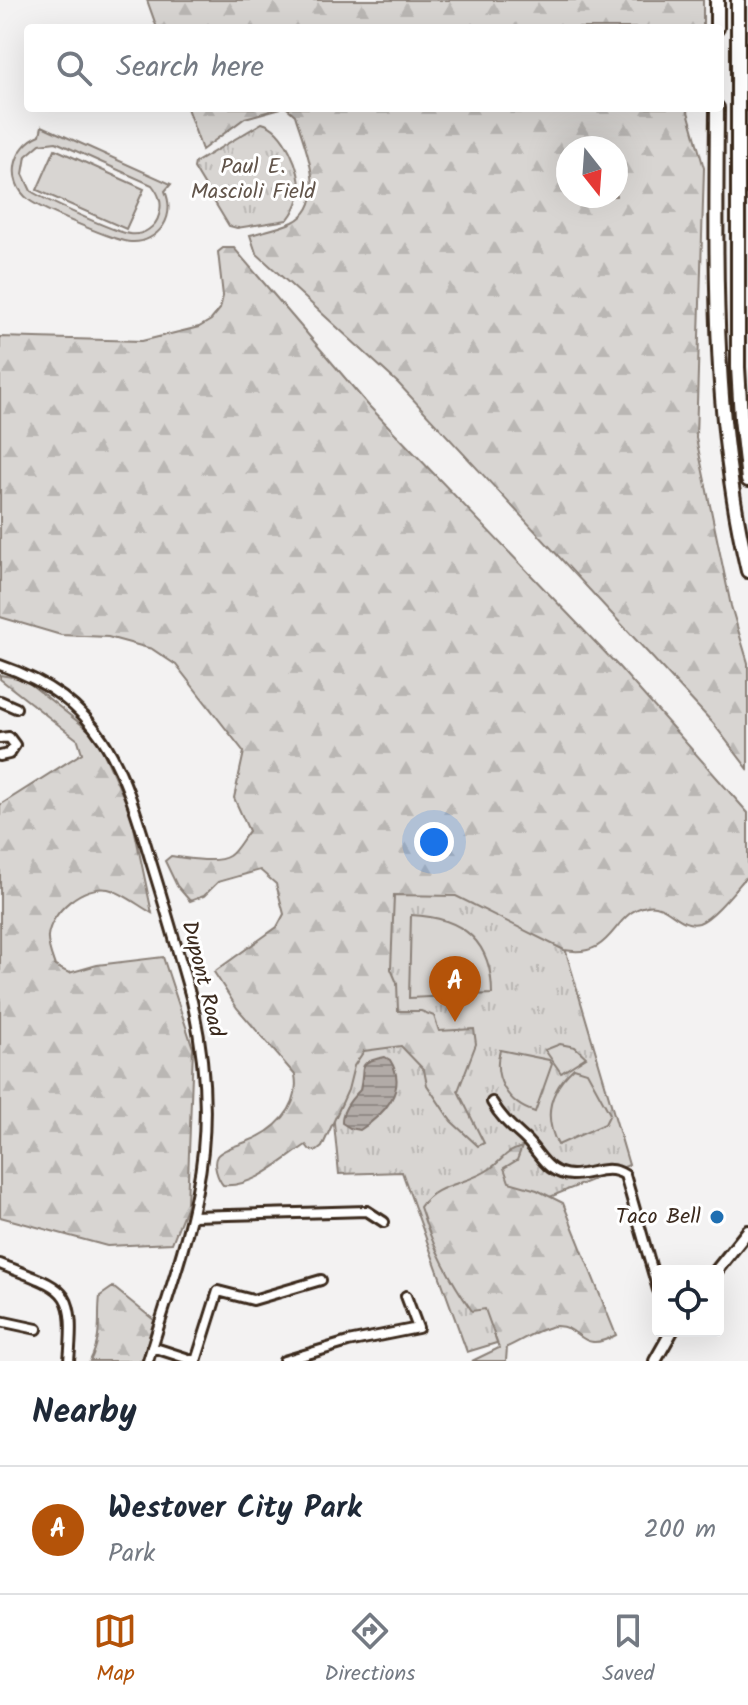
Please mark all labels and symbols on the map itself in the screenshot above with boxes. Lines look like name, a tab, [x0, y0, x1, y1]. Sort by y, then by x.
north arrow	[556, 136, 628, 208]
park label: Paul E. Mascioli Field	[191, 150, 316, 210]
your location	[414, 822, 454, 862]
street label: Dupont Road	[171, 917, 234, 1042]
pin: A	[429, 956, 481, 1022]
place label: Taco Bell	[616, 1200, 702, 1235]
marker: Taco Bell	[708, 1208, 726, 1226]

